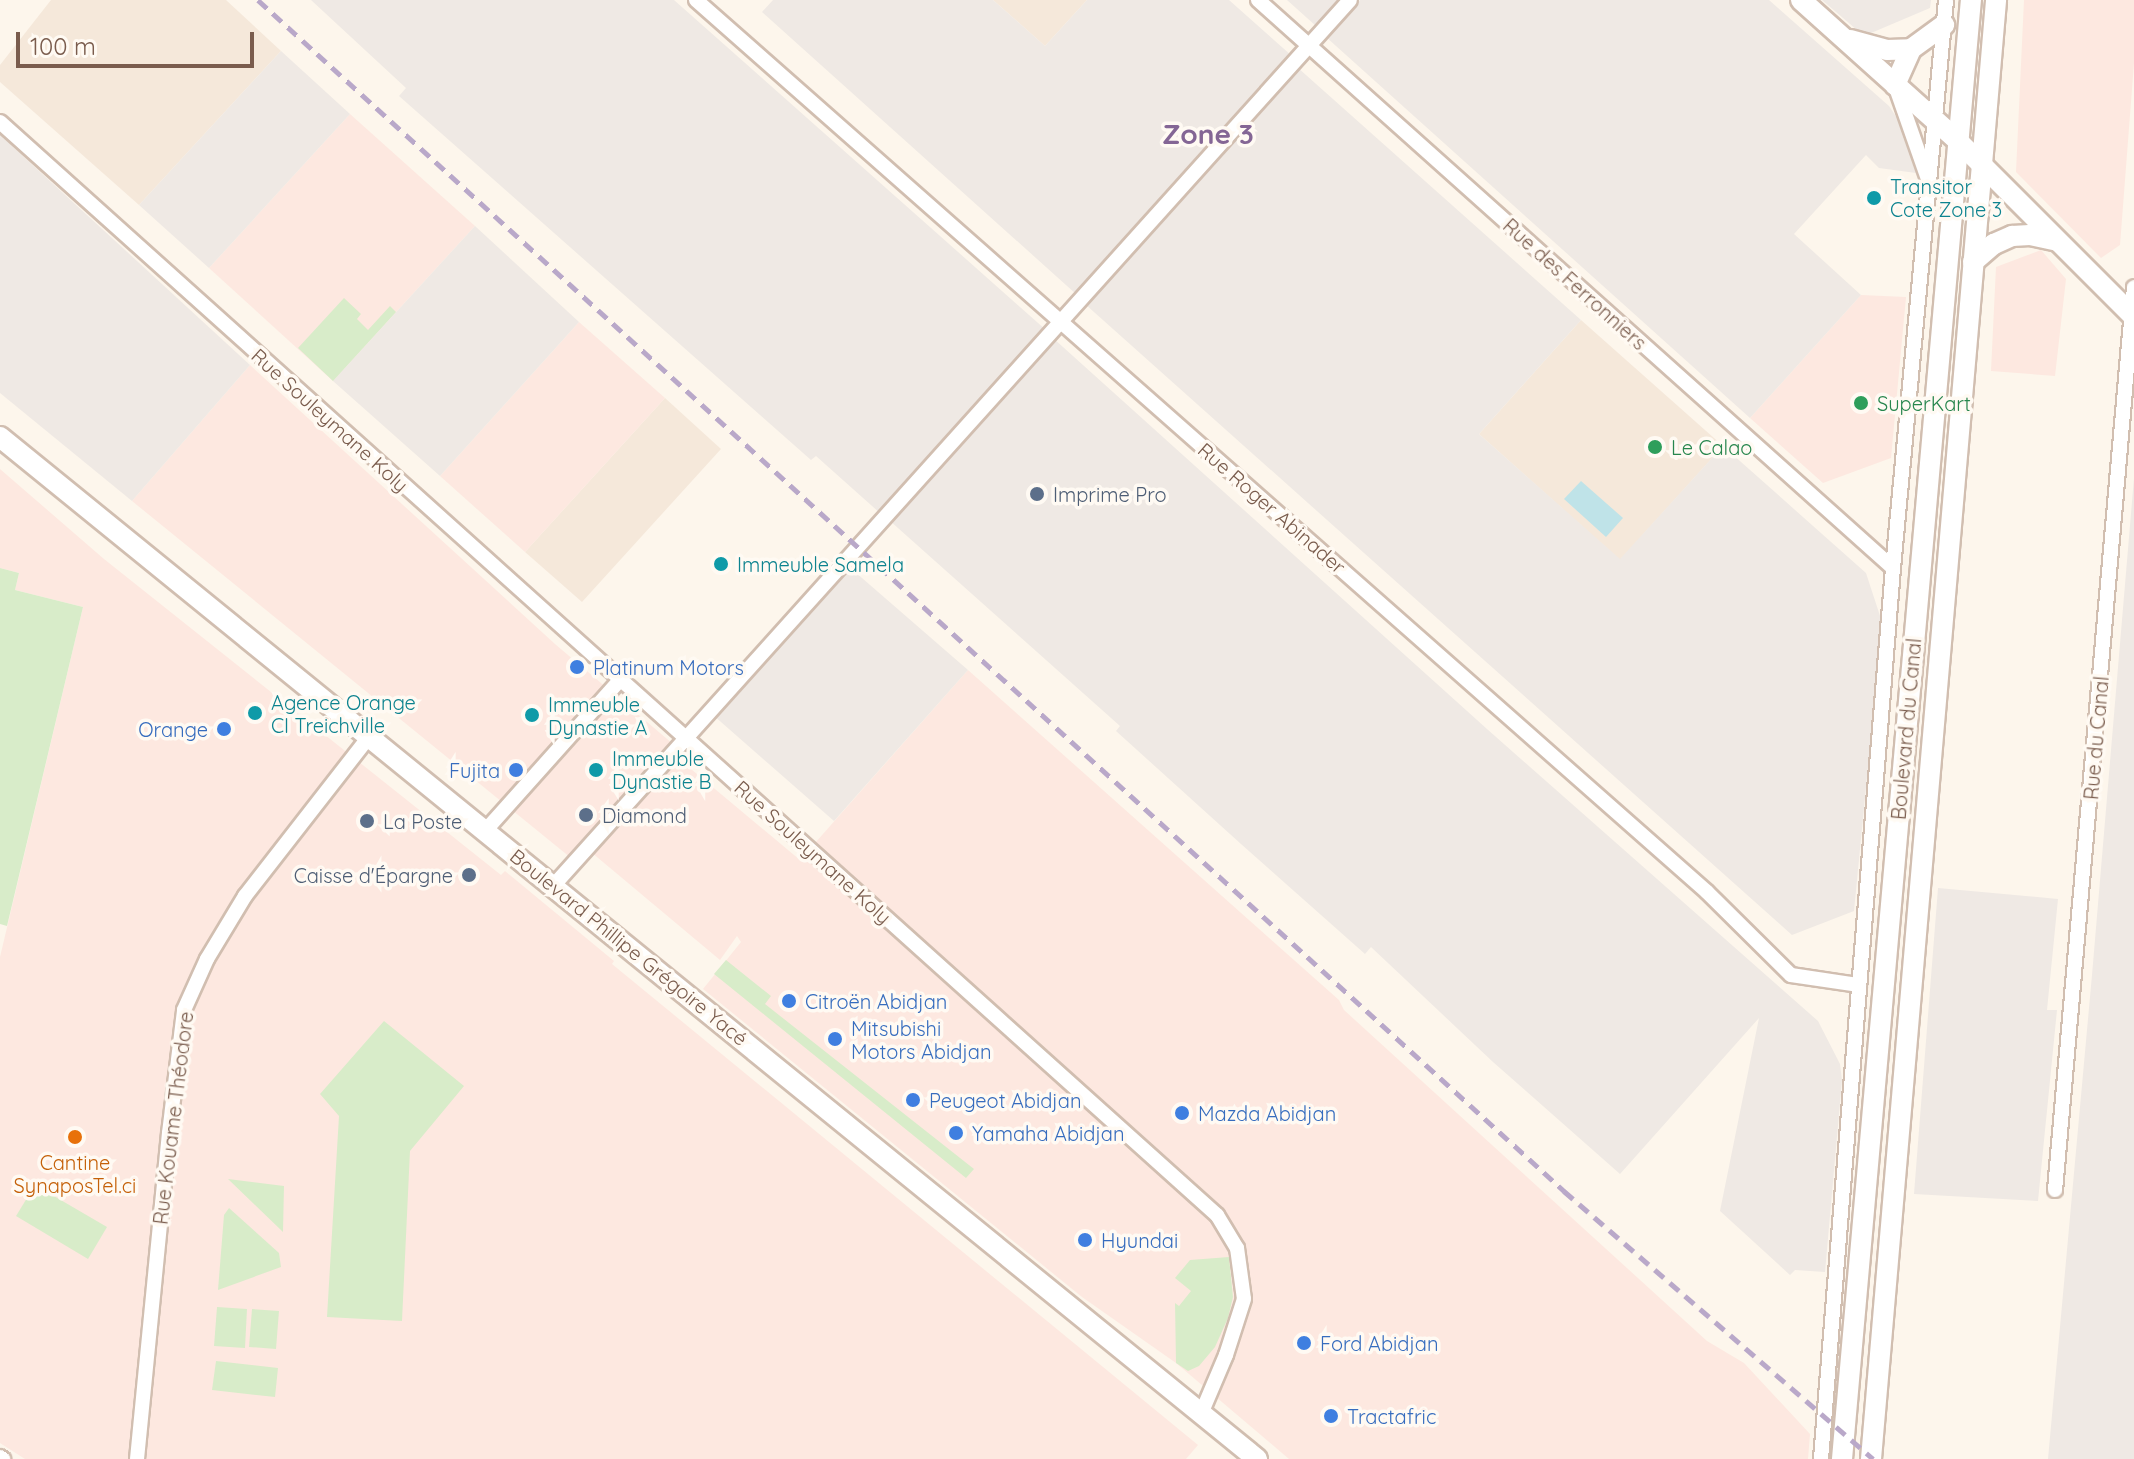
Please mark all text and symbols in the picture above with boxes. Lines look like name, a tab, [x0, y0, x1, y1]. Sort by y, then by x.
scale bar	[20, 16, 258, 66]
text: 100 m	[30, 31, 96, 61]
district label: Zone 3	[1162, 117, 1254, 151]
place label: Transitor Cote Zone 3	[1890, 174, 2002, 221]
marker: Transitor Cote Zone 3	[1865, 189, 1883, 207]
street label: Rue des Ferronniers	[1498, 213, 1652, 355]
street label: Rue Souleymane Koly	[247, 343, 413, 497]
place label: SuperKart	[1877, 391, 1971, 415]
marker: SuperKart	[1852, 394, 1870, 412]
place label: Le Calao	[1671, 435, 1752, 459]
street label: Rue Roger Abinader	[1193, 437, 1351, 579]
marker: Le Calao	[1646, 438, 1664, 456]
place label: Imprime Pro	[1053, 482, 1167, 506]
marker: Imprime Pro	[1028, 485, 1046, 503]
place label: Immeuble Samela	[737, 552, 904, 576]
marker: Immeuble Samela	[712, 555, 730, 573]
street label: Boulevard du Canal	[1886, 637, 1926, 821]
place label: Platinum Motors	[593, 655, 744, 679]
marker: Platinum Motors	[568, 658, 586, 676]
street label: Rue du Canal	[2079, 675, 2113, 801]
place label: Agence Orange CI Treichville	[271, 690, 416, 737]
place label: Immeuble Dynastie A	[548, 692, 648, 739]
marker: Agence Orange CI Treichville	[246, 704, 264, 722]
marker: Immeuble Dynastie A	[523, 706, 541, 724]
place label: Orange	[138, 717, 208, 741]
marker: Orange	[215, 720, 233, 738]
place label: Immeuble Dynastie B	[612, 746, 712, 793]
place label: Fujita	[449, 758, 500, 782]
marker: Fujita	[507, 761, 525, 779]
marker: Immeuble Dynastie B	[587, 761, 605, 779]
street label: Rue Souleymane Koly	[730, 775, 896, 929]
place label: Diamond	[602, 803, 687, 827]
marker: Diamond	[577, 806, 595, 824]
place label: La Poste	[383, 809, 462, 833]
marker: La Poste	[358, 812, 376, 830]
street label: Boulevard Phillipe Grégoire Yacé	[505, 844, 753, 1050]
place label: Caisse d'Épargne	[294, 863, 453, 887]
marker: Caisse d'Épargne	[460, 866, 478, 884]
place label: Citroën Abidjan	[805, 989, 947, 1013]
marker: Citroën Abidjan	[780, 992, 798, 1010]
street label: Rue Kouame Théodore	[148, 1010, 198, 1226]
place label: Mitsubishi Motors Abidjan	[851, 1016, 991, 1063]
marker: Mitsubishi Motors Abidjan	[826, 1030, 844, 1048]
place label: Peugeot Abidjan	[929, 1088, 1081, 1112]
marker: Peugeot Abidjan	[904, 1091, 922, 1109]
place label: Mazda Abidjan	[1198, 1101, 1336, 1125]
marker: Mazda Abidjan	[1173, 1104, 1191, 1122]
place label: Yamaha Abidjan	[972, 1121, 1124, 1145]
marker: Yamaha Abidjan	[947, 1124, 965, 1142]
marker: Cantine SynaposTel.ci	[66, 1128, 84, 1146]
place label: Cantine SynaposTel.ci	[14, 1150, 136, 1197]
place label: Hyundai	[1101, 1228, 1178, 1252]
marker: Hyundai	[1076, 1231, 1094, 1249]
place label: Ford Abidjan	[1320, 1331, 1438, 1355]
marker: Ford Abidjan	[1295, 1334, 1313, 1352]
place label: Tractafric	[1347, 1404, 1436, 1428]
marker: Tractafric	[1322, 1407, 1340, 1425]

